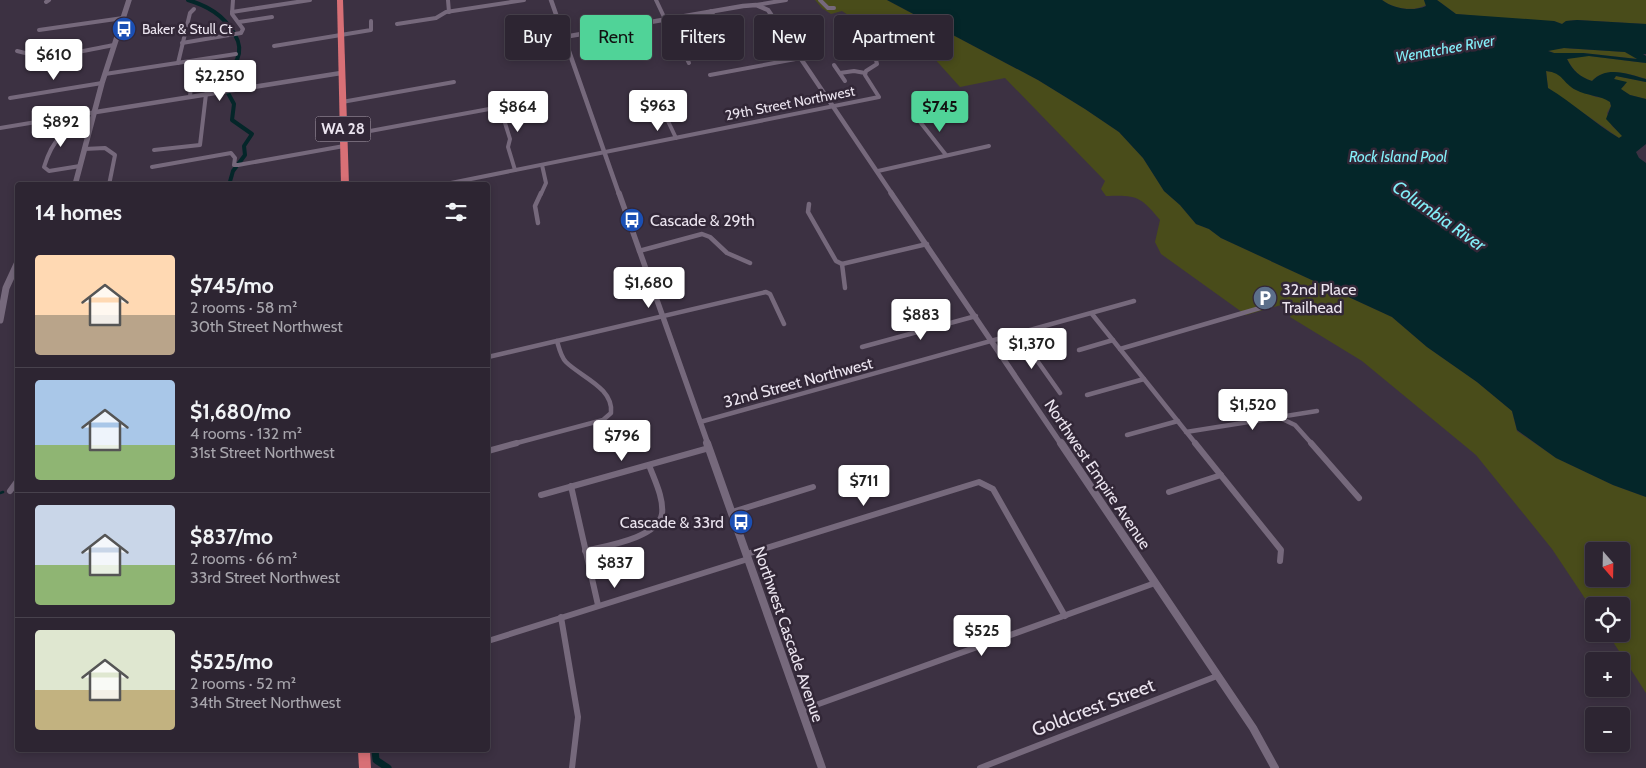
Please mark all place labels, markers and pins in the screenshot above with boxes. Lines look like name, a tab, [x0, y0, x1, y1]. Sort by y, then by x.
bus stop icon: Baker & Stull Ct	[111, 16, 137, 42]
place label: Baker & Stull Ct	[142, 20, 233, 38]
pin: $610	[24, 38, 84, 81]
pin: $2,250	[179, 59, 261, 102]
pin: $864	[488, 90, 548, 133]
pin: $963	[628, 90, 688, 132]
pin: $745	[910, 90, 970, 133]
pin: $892	[31, 106, 91, 148]
bus stop icon: Cascade & 29th	[619, 207, 645, 233]
place label: Cascade & 29th	[650, 211, 755, 230]
pin: $1,680	[608, 266, 690, 309]
place label: 32nd Place Trailhead	[1282, 280, 1356, 317]
parking icon: 32nd Place Trailhead	[1252, 285, 1278, 311]
pin: $883	[891, 298, 951, 341]
pin: $1,370	[991, 328, 1073, 370]
pin: $1,520	[1212, 388, 1294, 431]
pin: $796	[592, 420, 652, 462]
pin: $711	[834, 464, 894, 507]
bus stop icon: Cascade & 33rd	[728, 509, 754, 535]
place label: Cascade & 33rd	[620, 513, 724, 532]
pin: $837	[585, 546, 645, 589]
pin: $525	[952, 614, 1012, 657]

